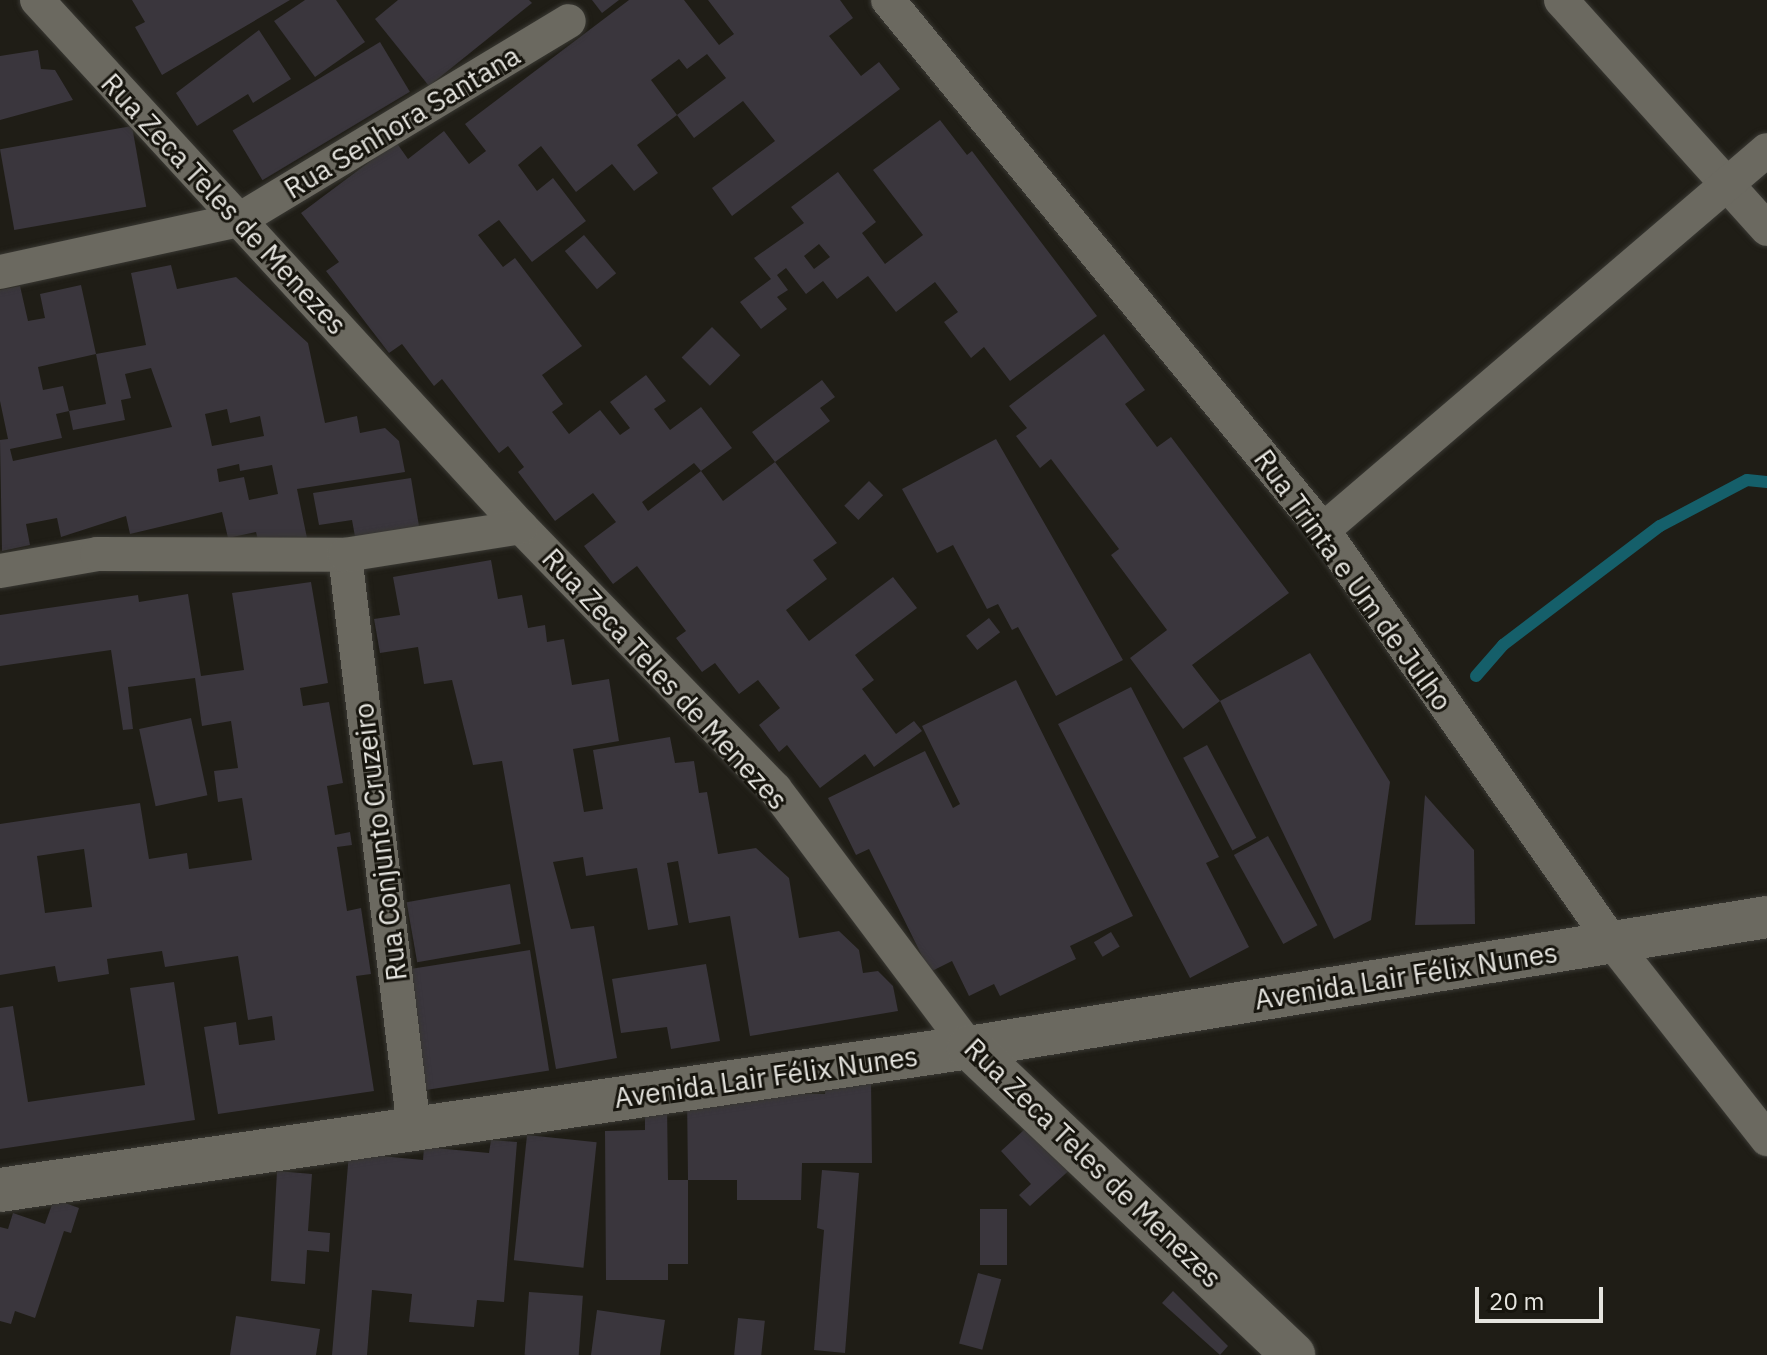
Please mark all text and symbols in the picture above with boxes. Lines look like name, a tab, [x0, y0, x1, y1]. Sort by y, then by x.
street label: Rua Senhora Santana	[278, 38, 526, 206]
street label: Rua Zeca Teles de Menezes	[94, 67, 354, 341]
street label: Rua Trinta e Um de Julho	[1247, 443, 1459, 717]
street label: Rua Zeca Teles de Menezes	[535, 542, 795, 816]
street label: Rua Conjunto Cruzeiro	[346, 701, 414, 983]
street label: Avenida Lair Félix Nunes	[1252, 935, 1560, 1017]
street label: Rua Zeca Teles de Menezes	[957, 1031, 1229, 1295]
street label: Avenida Lair Félix Nunes	[612, 1039, 920, 1115]
scale bar	[1479, 1271, 1607, 1321]
text: 20 m	[1489, 1285, 1544, 1317]

